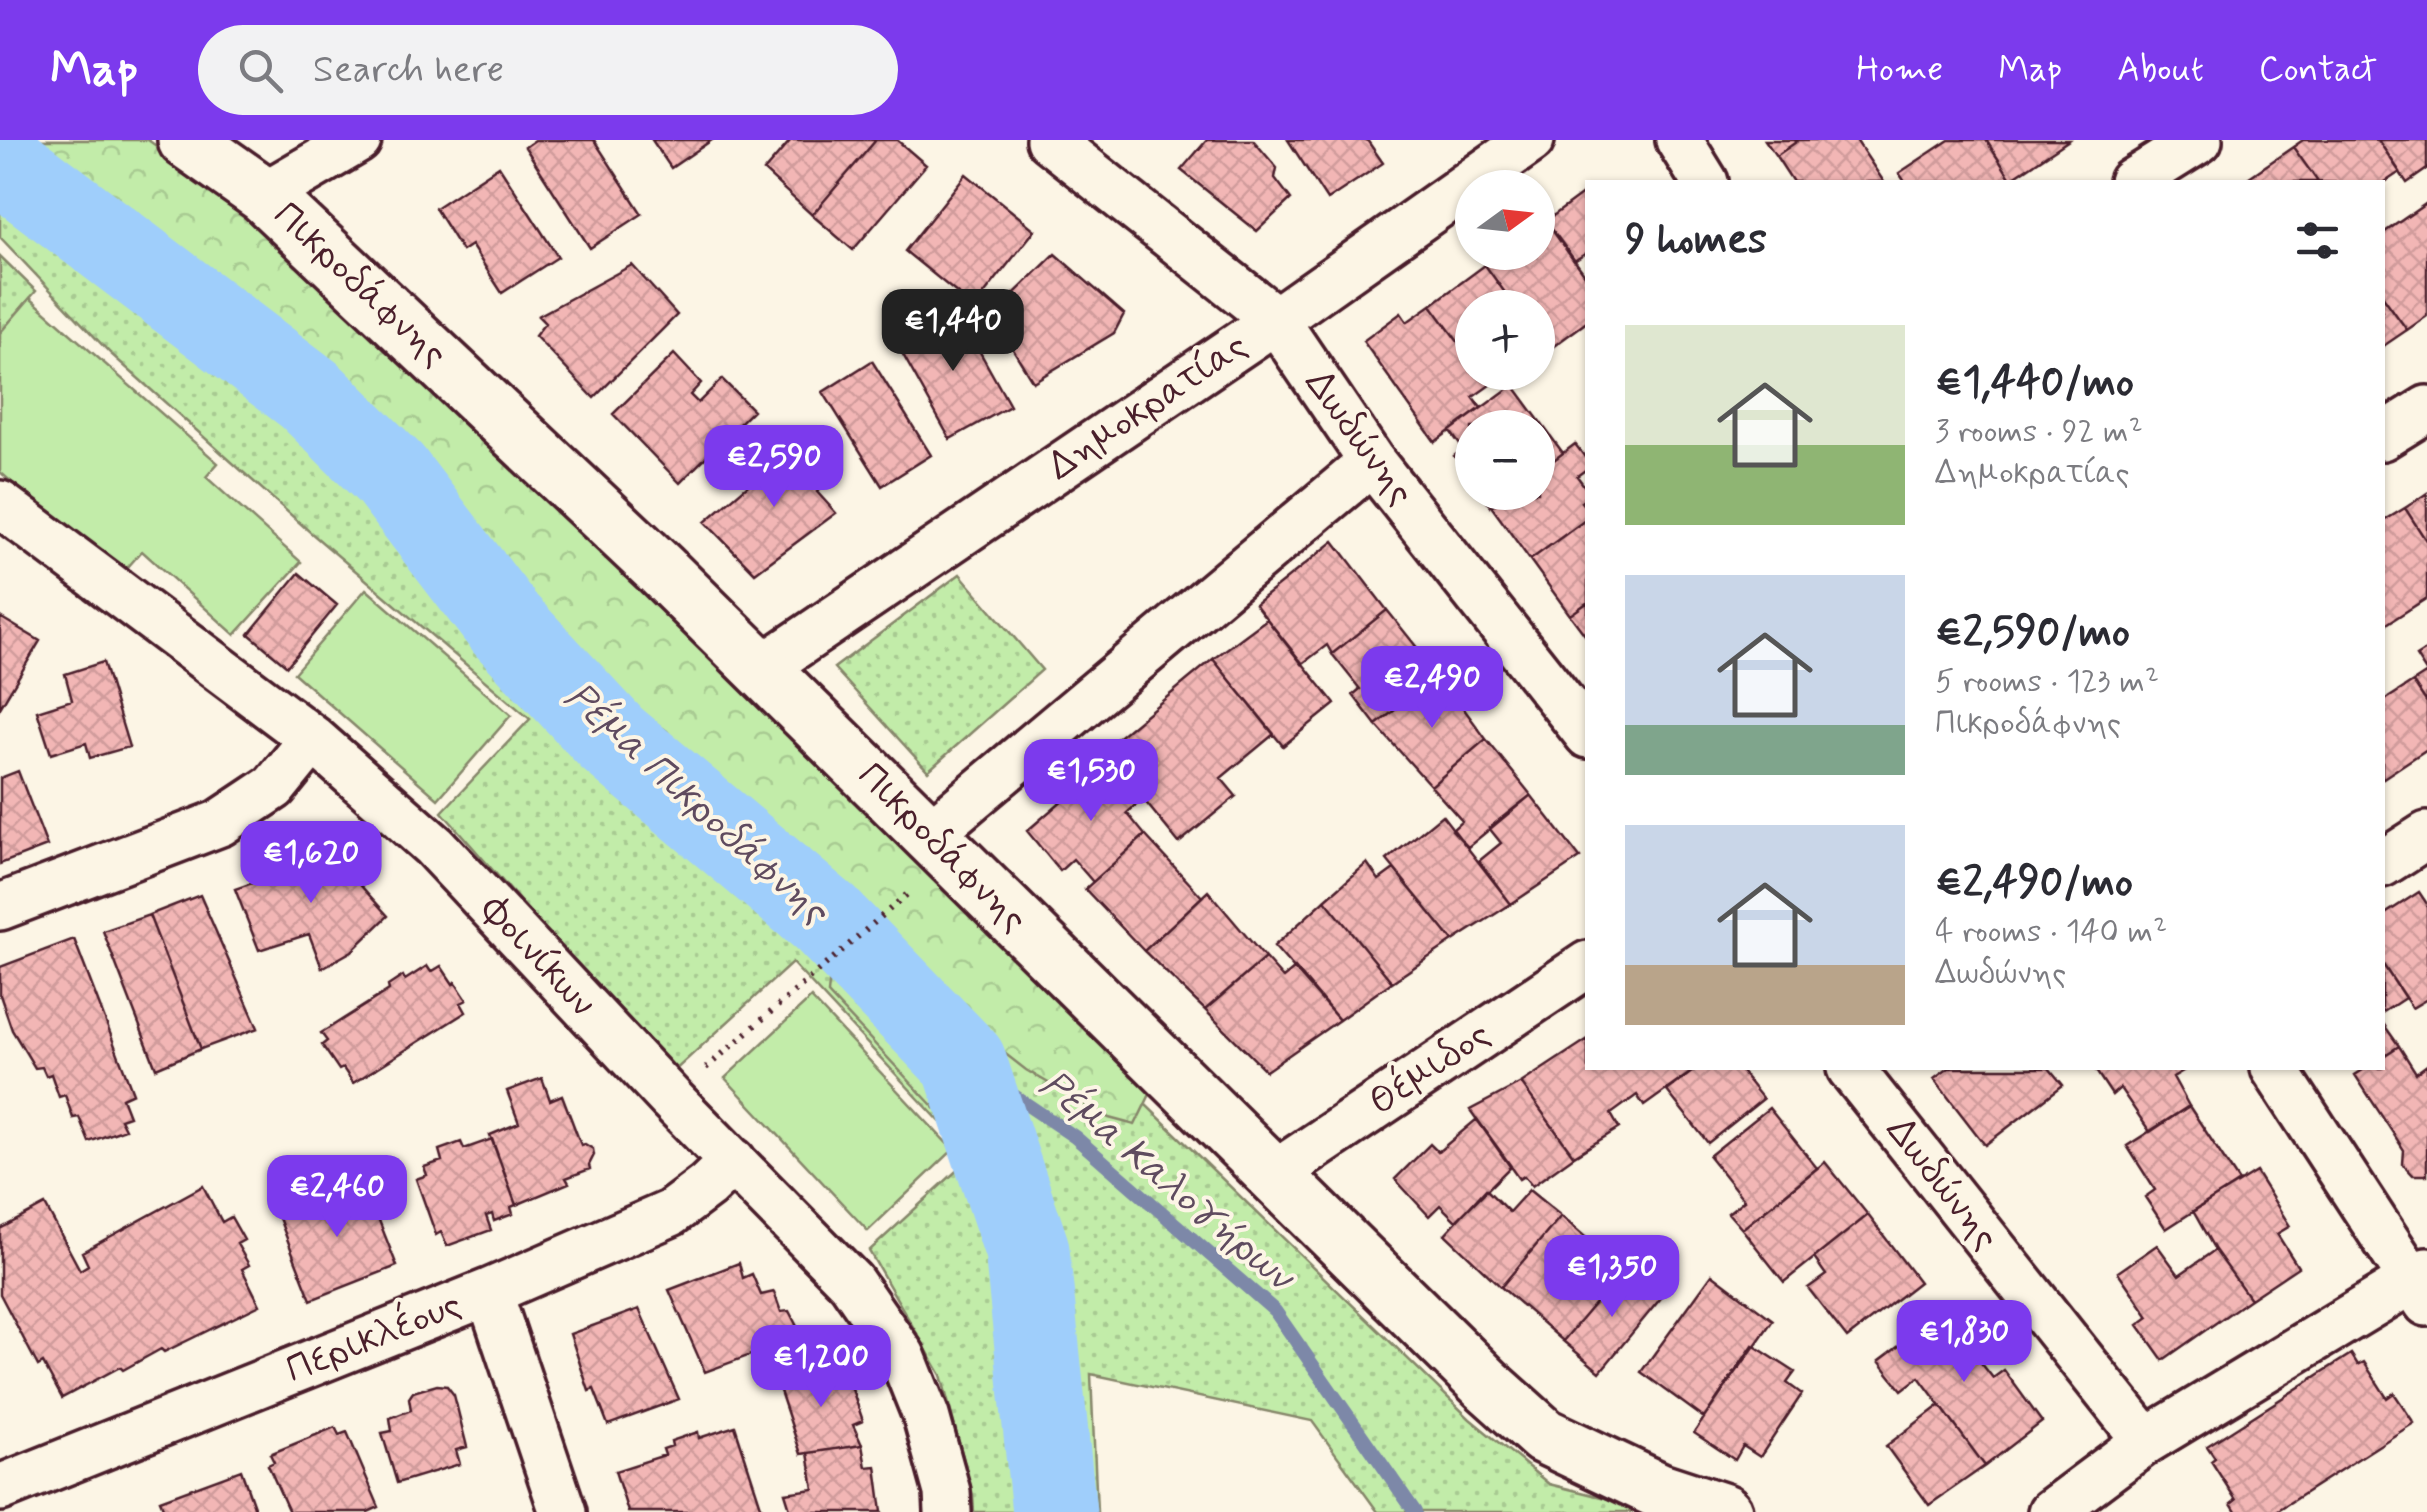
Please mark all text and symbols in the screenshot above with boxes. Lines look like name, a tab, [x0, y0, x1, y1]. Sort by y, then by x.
search box	[198, 25, 898, 115]
text: Map	[50, 39, 138, 102]
icon: search	[233, 43, 288, 98]
text: Search here	[313, 46, 504, 95]
text: Home	[1856, 47, 1943, 93]
text: Map	[1998, 47, 2062, 93]
text: About	[2117, 47, 2204, 93]
text: Contact	[2259, 47, 2377, 93]
north arrow	[1455, 170, 1555, 270]
map controls	[1455, 170, 1555, 510]
street label: Πικροδάφνης	[262, 192, 458, 378]
text: 9 homes	[1625, 213, 1767, 268]
icon: filters	[2290, 213, 2345, 268]
pin: €1,440	[872, 289, 1034, 374]
button: +	[1455, 290, 1555, 390]
text: €1,440	[904, 300, 1002, 342]
street label: Δημοκρατίας	[1039, 322, 1257, 492]
text: €1,440/mo	[1935, 356, 2134, 411]
street label: Δωδώνης	[1293, 360, 1425, 516]
icon: home	[1705, 365, 1825, 485]
button: −	[1455, 410, 1555, 510]
text: 3 rooms · 92 m²	[1935, 411, 2143, 453]
pin: €2,590	[693, 425, 855, 510]
text: €2,590	[726, 436, 822, 478]
text: Δημοκρατίας	[1935, 453, 2129, 495]
text: €2,590/mo	[1935, 606, 2130, 661]
icon: home	[1705, 615, 1825, 735]
pin: €2,490	[1351, 646, 1513, 731]
text: €2,490	[1383, 657, 1481, 699]
text: 5 rooms · 123 m²	[1935, 661, 2159, 703]
water label: Ρέμα Πικροδάφνης	[553, 671, 841, 938]
text: Πικροδάφνης	[1935, 703, 2121, 745]
pin: €1,530	[1010, 739, 1172, 824]
text: €1,530	[1046, 750, 1136, 792]
street label: Πικροδάφνης	[847, 753, 1037, 943]
pin: €1,620	[230, 821, 392, 906]
text: €1,620	[263, 832, 359, 874]
text: €2,490/mo	[1935, 856, 2133, 911]
icon: home	[1705, 865, 1825, 985]
street label: Φοινίκων	[469, 885, 606, 1027]
text: 4 rooms · 140 m²	[1935, 911, 2167, 953]
text: Δωδώνης	[1935, 953, 2066, 995]
street label: Θέμιδος	[1359, 1010, 1500, 1127]
water label: Ρέμα Καλογήρων	[1028, 1059, 1307, 1305]
street label: Δωδώνης	[1875, 1107, 2009, 1261]
pin: €2,460	[256, 1155, 418, 1240]
text: €2,460	[289, 1166, 385, 1208]
pin: €1,350	[1531, 1235, 1693, 1320]
text: €1,350	[1566, 1246, 1658, 1288]
street label: Περικλέους	[279, 1280, 469, 1395]
pin: €1,830	[1883, 1300, 2045, 1385]
text: €1,830	[1919, 1311, 2009, 1353]
pin: €1,200	[740, 1325, 902, 1410]
text: €1,200	[773, 1336, 869, 1378]

